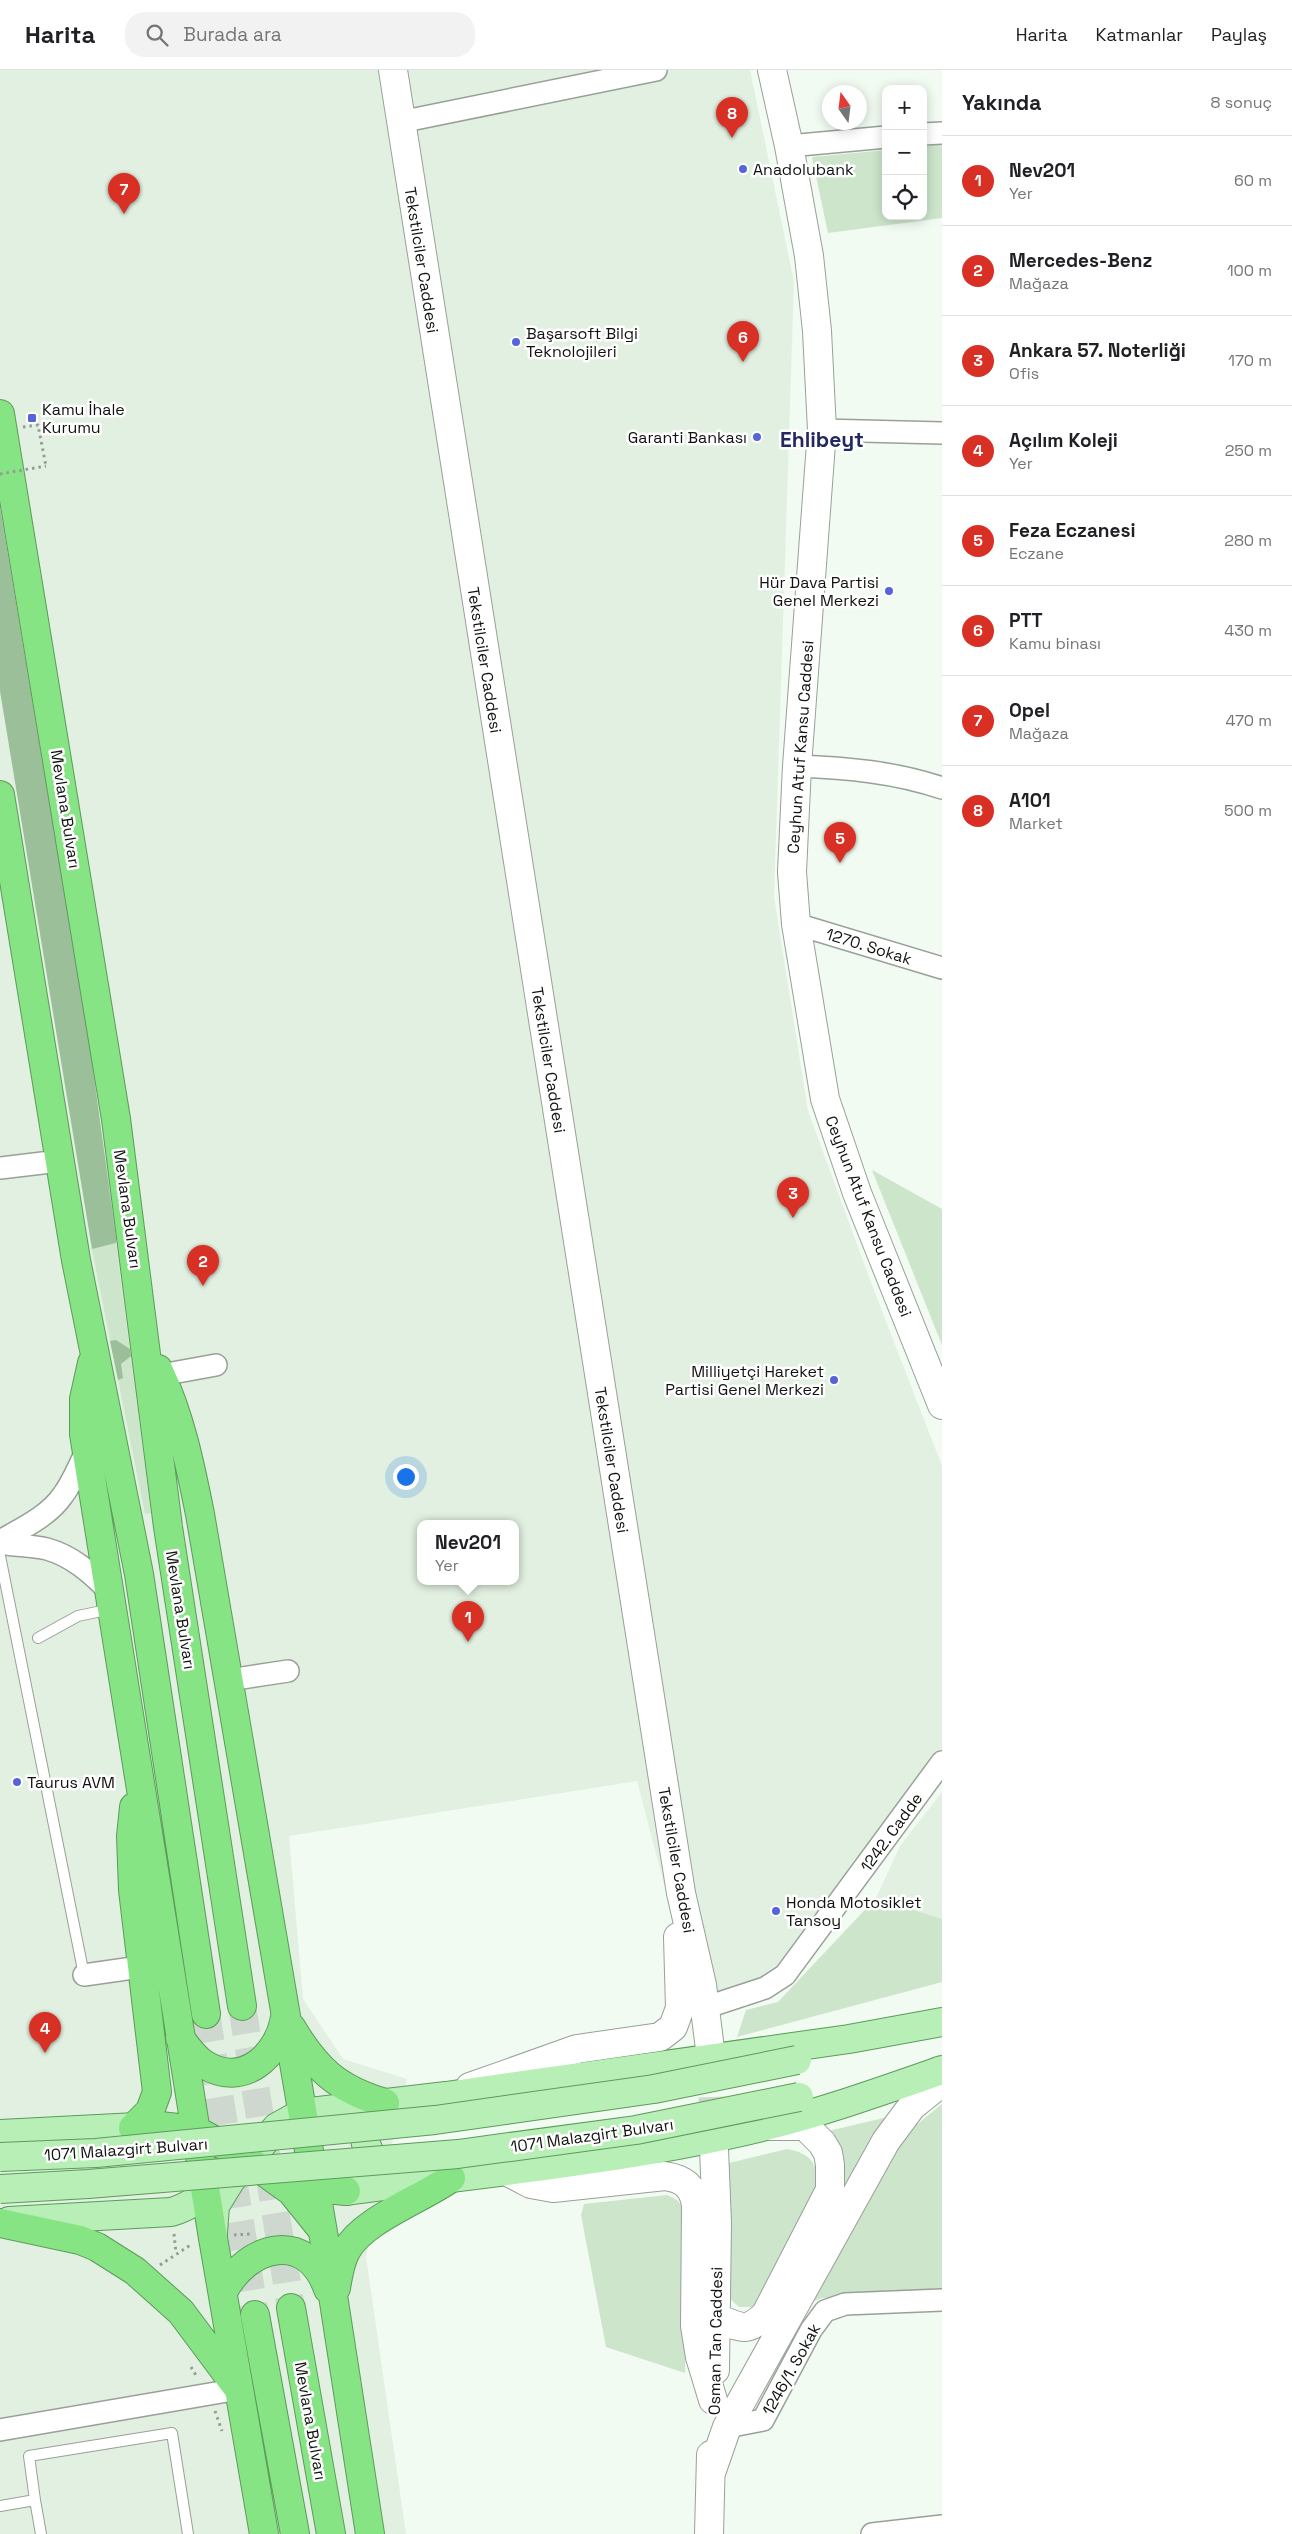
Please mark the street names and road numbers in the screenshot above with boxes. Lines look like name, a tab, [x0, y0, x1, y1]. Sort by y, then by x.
street label: Tekstilciler Caddesi	[400, 185, 443, 335]
street label: Tekstilciler Caddesi	[463, 585, 506, 735]
street label: Ceyhun Atuf Kansu Caddesi	[783, 640, 818, 854]
street label: Mevlana Bulvarı	[46, 748, 85, 870]
street label: 1270. Sokak	[823, 923, 915, 970]
street label: Tekstilciler Caddesi	[527, 985, 570, 1135]
street label: Ceyhun Atuf Kansu Caddesi	[820, 1113, 917, 1320]
street label: Mevlana Bulvarı	[109, 1148, 146, 1270]
street label: Tekstilciler Caddesi	[590, 1385, 633, 1535]
street label: Mevlana Bulvarı	[161, 1549, 200, 1671]
street label: Tekstilciler Caddesi	[653, 1785, 700, 1935]
street label: 1242. Cadde	[856, 1789, 927, 1876]
street label: 1071 Malazgirt Bulvarı	[509, 2114, 675, 2157]
street label: 1071 Malazgirt Bulvarı	[43, 2133, 209, 2166]
street label: Osman Tan Caddesi	[704, 2267, 727, 2415]
street label: 1246/1. Sokak	[758, 2319, 825, 2419]
street label: Mevlana Bulvarı	[290, 2360, 331, 2482]

